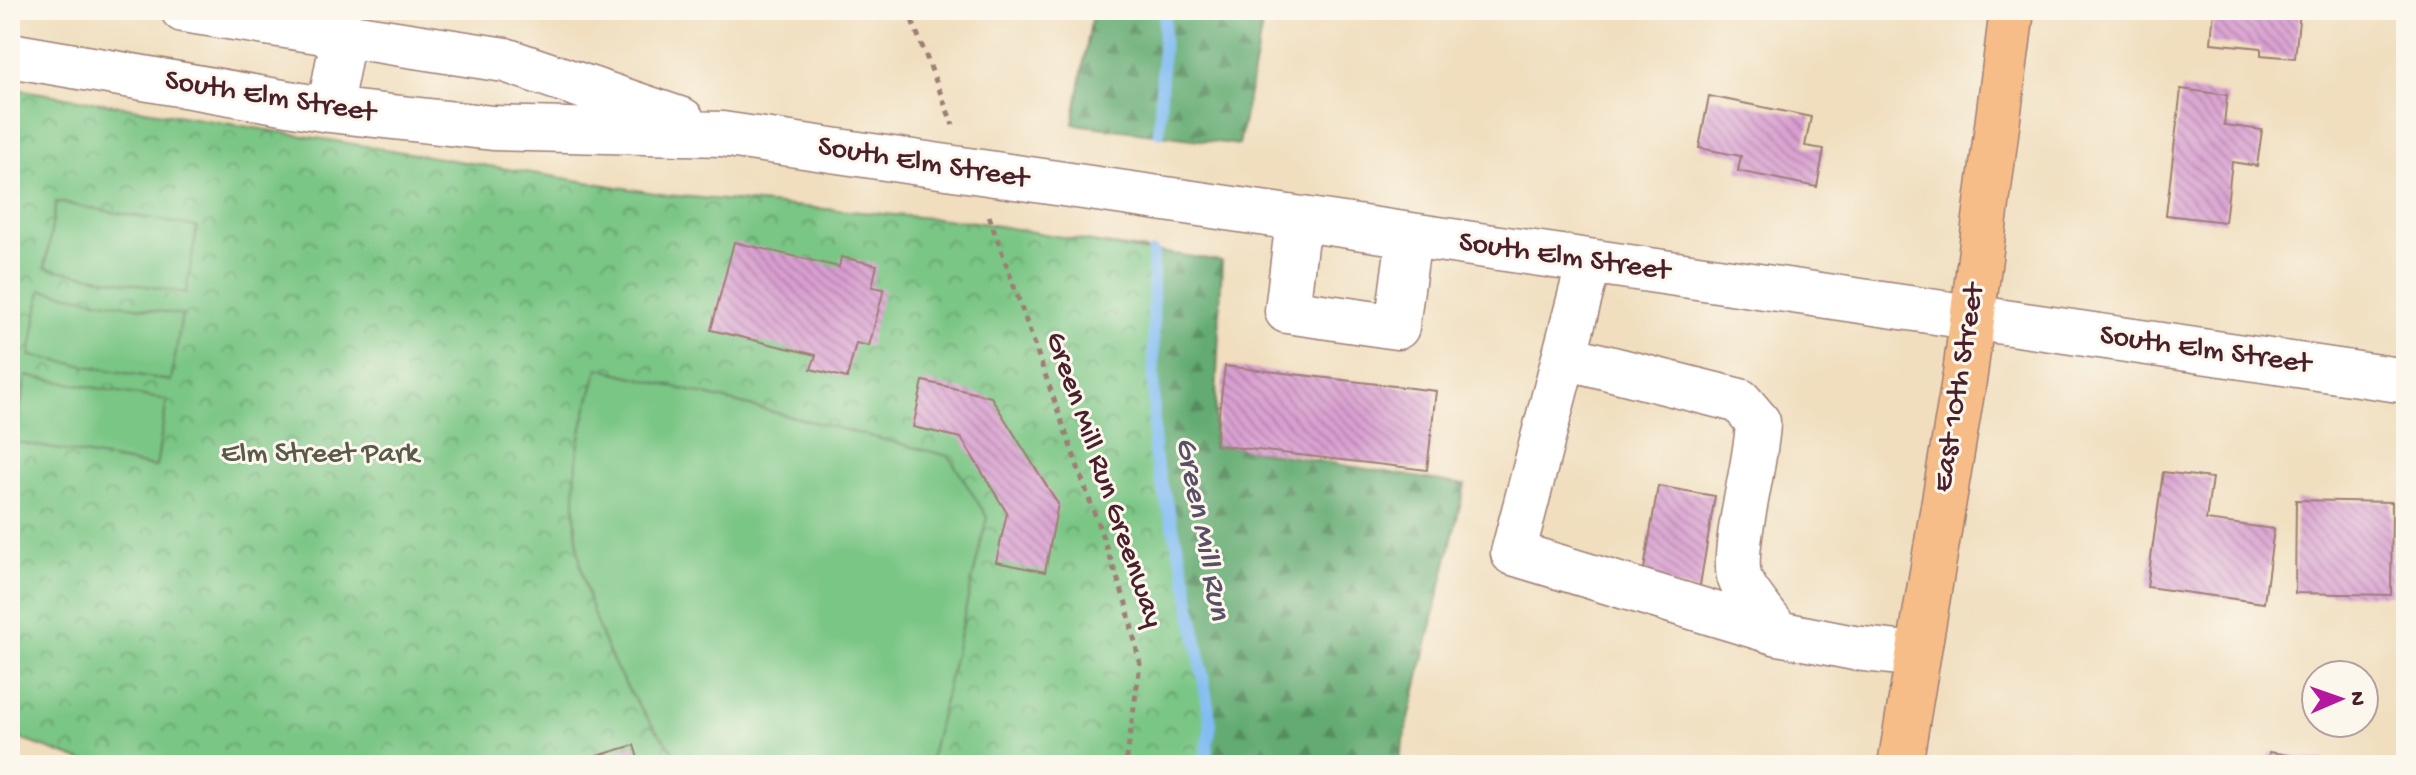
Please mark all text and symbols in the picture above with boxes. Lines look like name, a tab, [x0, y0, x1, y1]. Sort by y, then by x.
street label: South Elm Street	[162, 64, 381, 132]
street label: South Elm Street	[815, 130, 1034, 198]
street label: South Elm Street	[1456, 226, 1674, 291]
street label: East 10th Street	[1926, 279, 1994, 495]
street label: South Elm Street	[2097, 319, 2315, 384]
street label: Green Mill Run Greenway	[1036, 328, 1170, 633]
water label: Green Mill Run	[1165, 435, 1237, 624]
park label: Elm Street Park	[221, 438, 422, 473]
north arrow	[2300, 659, 2380, 739]
text: N	[2343, 691, 2369, 706]

